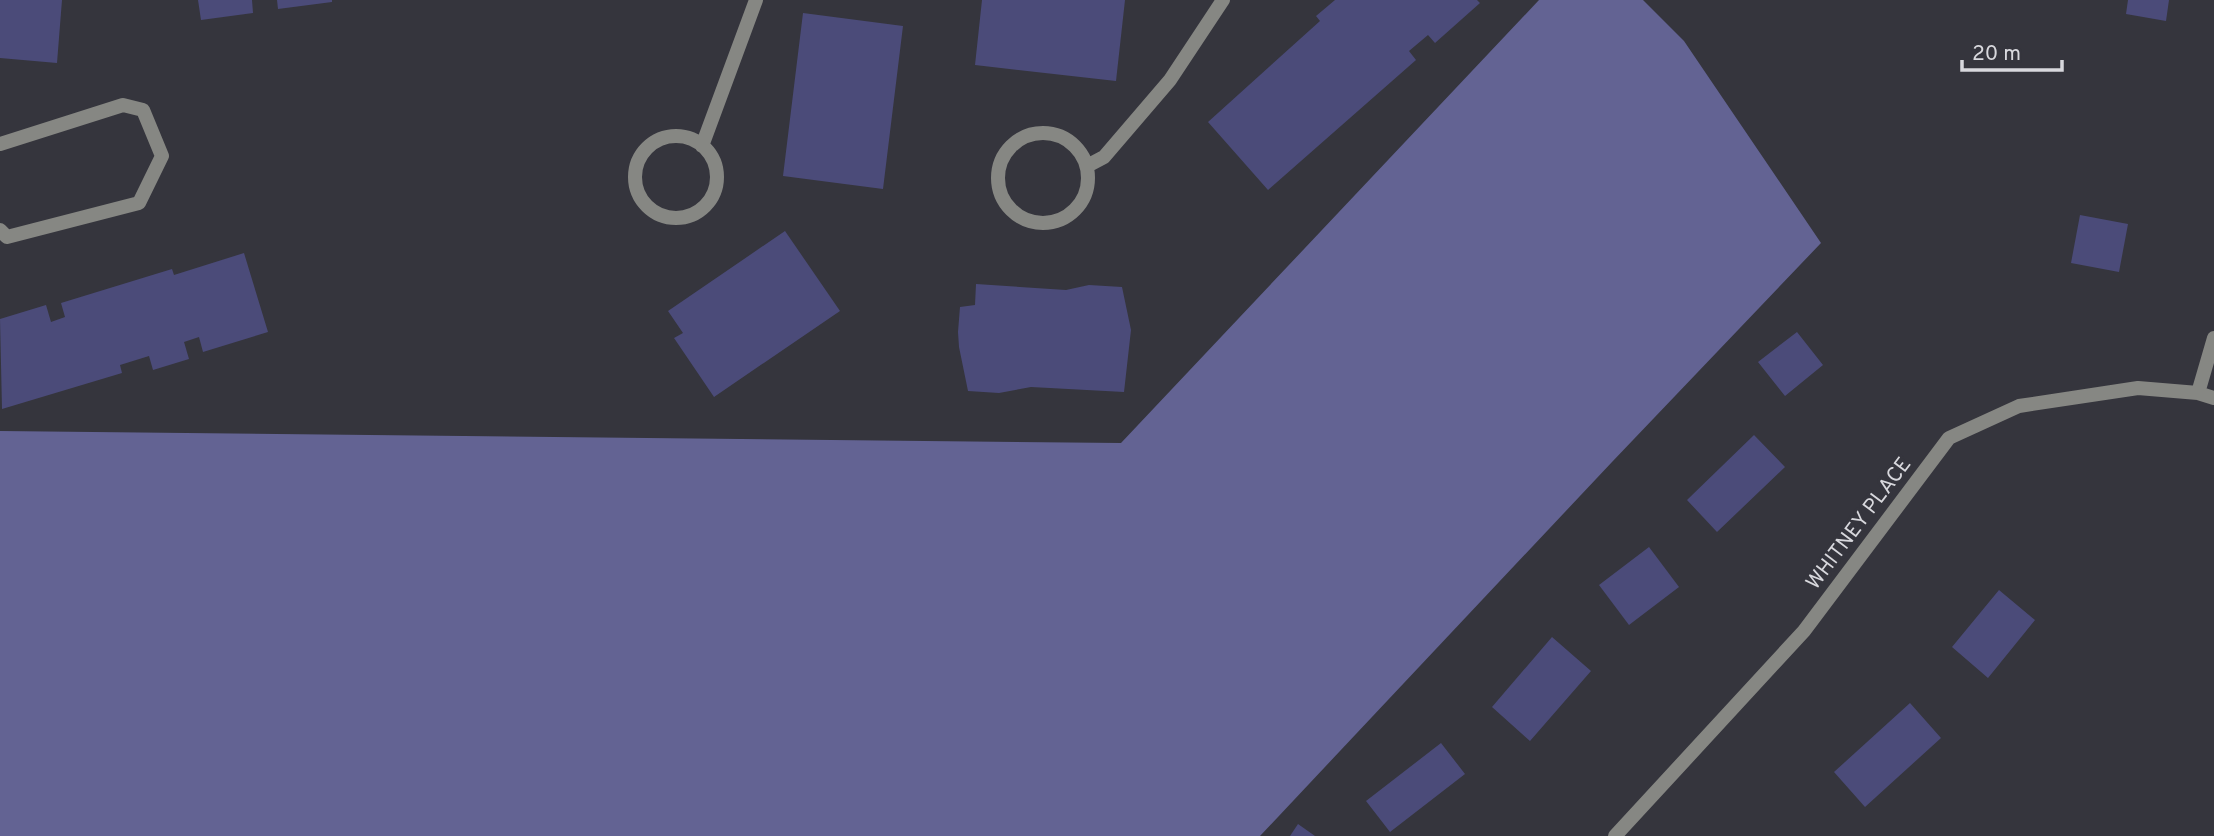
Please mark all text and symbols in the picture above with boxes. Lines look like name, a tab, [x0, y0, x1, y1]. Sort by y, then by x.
scale bar	[1962, 28, 2062, 72]
text: 20 m	[1972, 41, 2021, 68]
street label: WHITNEY PLACE	[1800, 452, 1918, 596]

